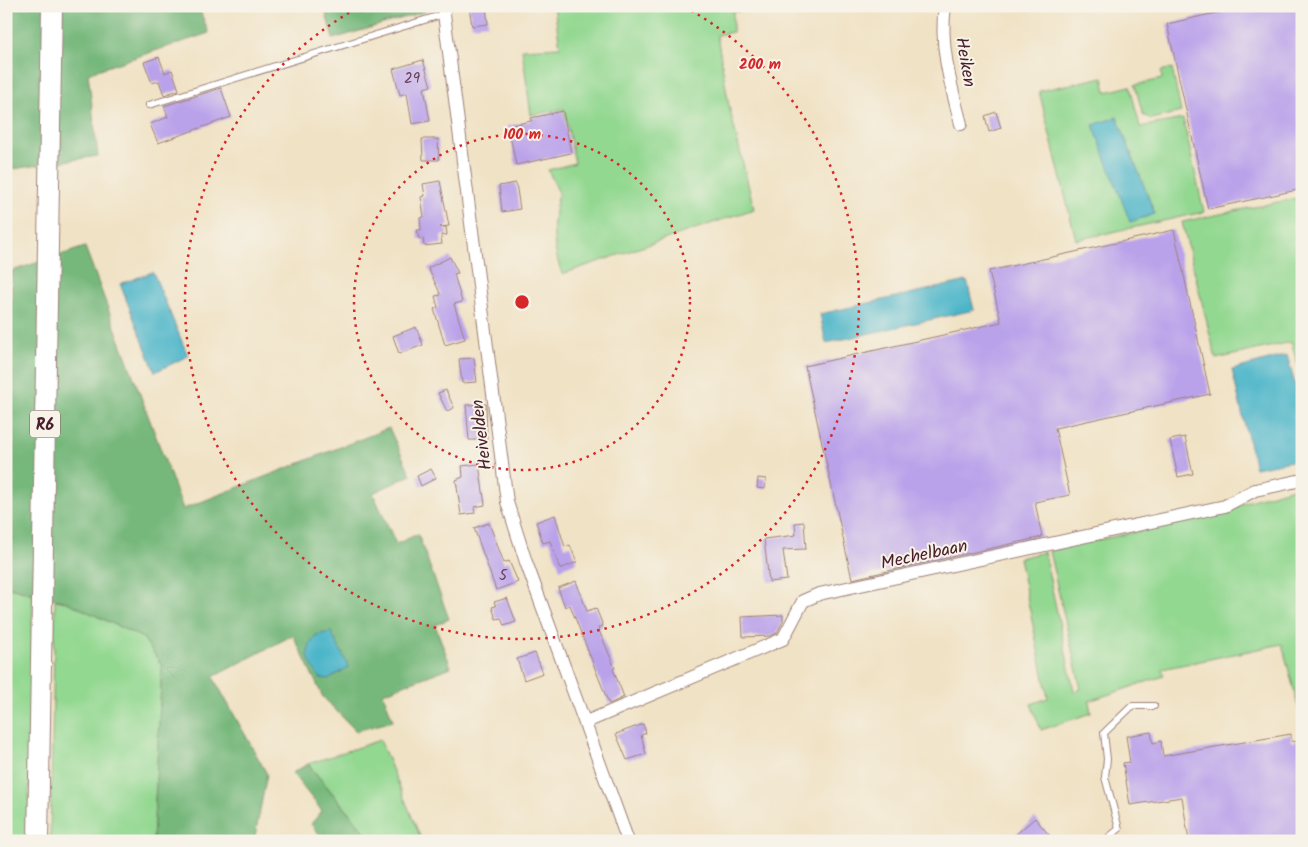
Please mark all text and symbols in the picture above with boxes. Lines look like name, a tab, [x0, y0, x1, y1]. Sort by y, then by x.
street label: Heiken	[946, 35, 983, 90]
text: 200 m	[739, 53, 781, 77]
house number: 29	[404, 67, 421, 91]
text: 100 m	[503, 123, 541, 147]
centre of rings	[513, 293, 531, 311]
street label: Heivelden	[464, 398, 501, 472]
road number: R6	[30, 410, 60, 438]
street label: Mechelbaan	[878, 532, 971, 579]
house number: 5	[499, 564, 508, 588]

